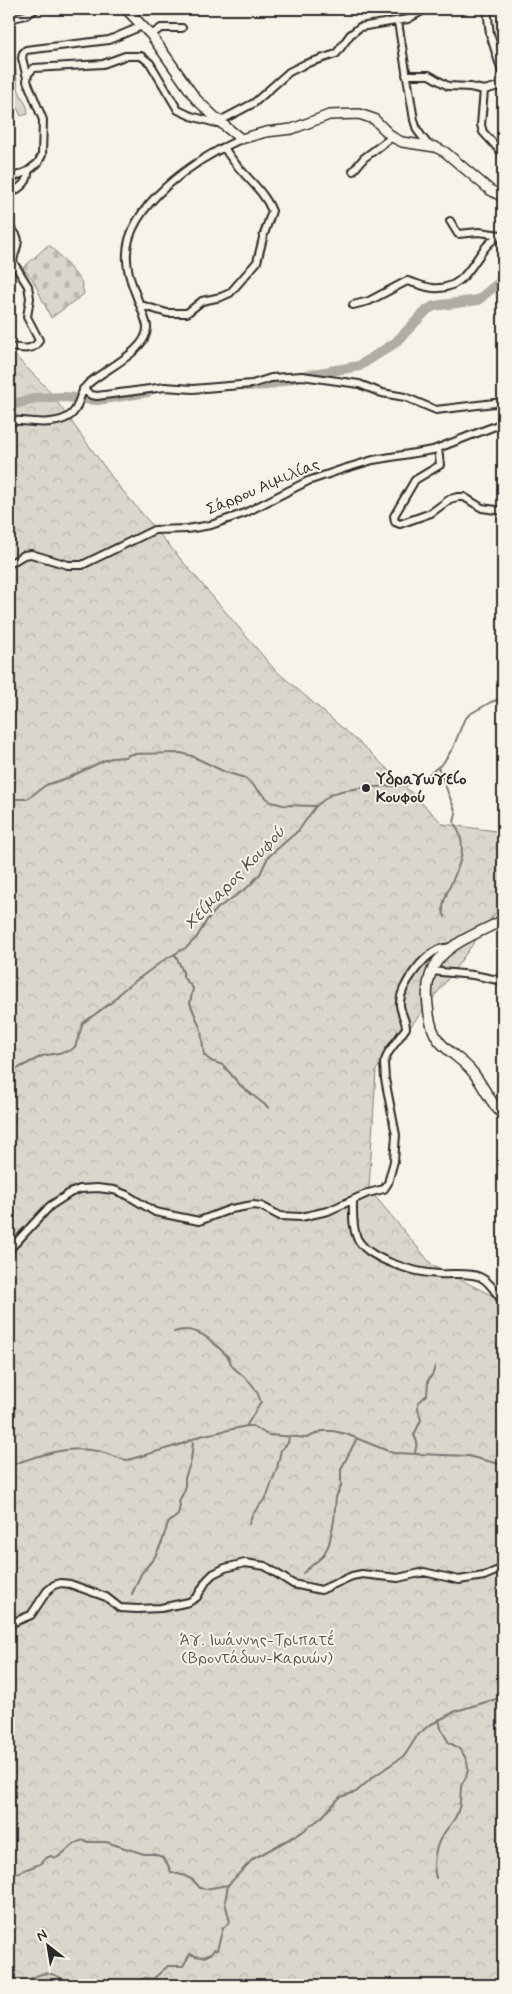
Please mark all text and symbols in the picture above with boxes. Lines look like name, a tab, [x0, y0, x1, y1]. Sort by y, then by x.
street label: Σάρρου Αιμιλίας	[203, 454, 323, 520]
place label: Υδραγωγείο Κουφού	[376, 769, 466, 808]
marker: Υδραγωγείο Κουφού	[360, 782, 372, 794]
water label: Χείμαρος Κουφού	[179, 820, 292, 935]
park label: Άγ. Ιωάννης-Τριπατέ (Βροντάδων-Καρυών)	[180, 1629, 334, 1669]
north arrow	[22, 1922, 72, 1972]
text: N	[33, 1926, 50, 1946]

